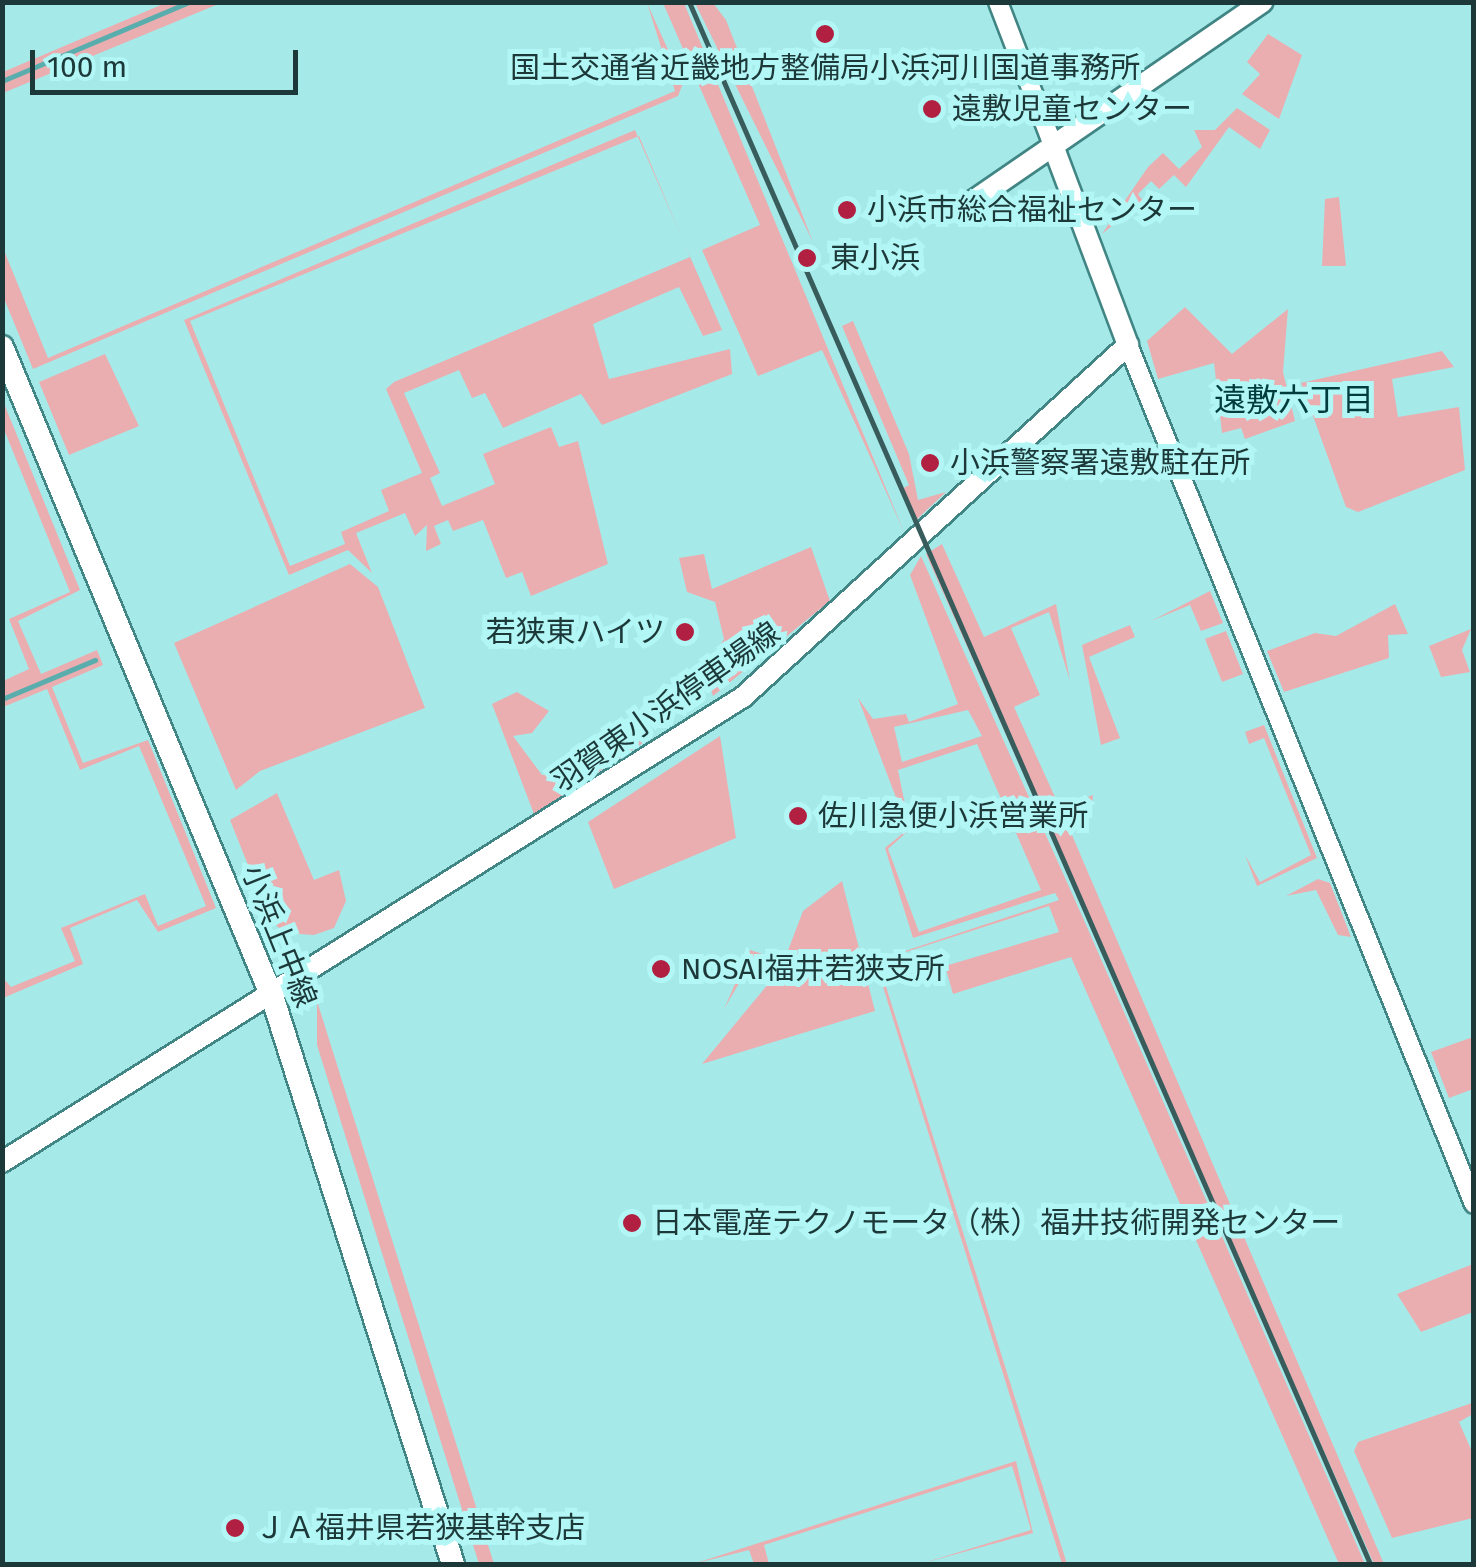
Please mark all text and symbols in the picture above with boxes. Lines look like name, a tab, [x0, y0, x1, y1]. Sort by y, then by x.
marker: 国土交通省近畿地方整備局小浜河川国道事務所	[814, 23, 836, 45]
scale bar	[35, 30, 302, 92]
text: 100 m	[47, 49, 127, 85]
place label: 国土交通省近畿地方整備局小浜河川国道事務所	[510, 50, 1140, 86]
place label: 遠敷児童センター	[952, 91, 1192, 127]
marker: 遠敷児童センター	[921, 98, 943, 120]
place label: 小浜市総合福祉センター	[867, 192, 1197, 228]
marker: 小浜市総合福祉センター	[836, 199, 858, 221]
place label: 東小浜	[830, 240, 920, 276]
marker: 東小浜	[794, 245, 820, 271]
district label: 遠敷六丁目	[1214, 381, 1374, 419]
place label: 小浜警察署遠敷駐在所	[950, 445, 1250, 481]
marker: 小浜警察署遠敷駐在所	[919, 452, 941, 474]
place label: 若狭東ハイツ	[485, 614, 665, 650]
street label: 羽賀東小浜停車場線	[545, 615, 787, 799]
marker: 若狭東ハイツ	[674, 621, 696, 643]
place label: 佐川急便小浜営業所	[818, 798, 1088, 834]
marker: 佐川急便小浜営業所	[787, 805, 809, 827]
street label: 小浜上中線	[234, 860, 324, 1012]
place label: NOSAI福井若狭支所	[681, 951, 944, 987]
marker: NOSAI福井若狭支所	[650, 958, 672, 980]
place label: 日本電産テクノモータ（株）福井技術開発センター	[652, 1205, 1342, 1241]
marker: 日本電産テクノモータ（株）福井技術開発センター	[621, 1212, 643, 1234]
place label: ＪＡ福井県若狭基幹支店	[255, 1510, 585, 1546]
marker: ＪＡ福井県若狭基幹支店	[224, 1517, 246, 1539]

